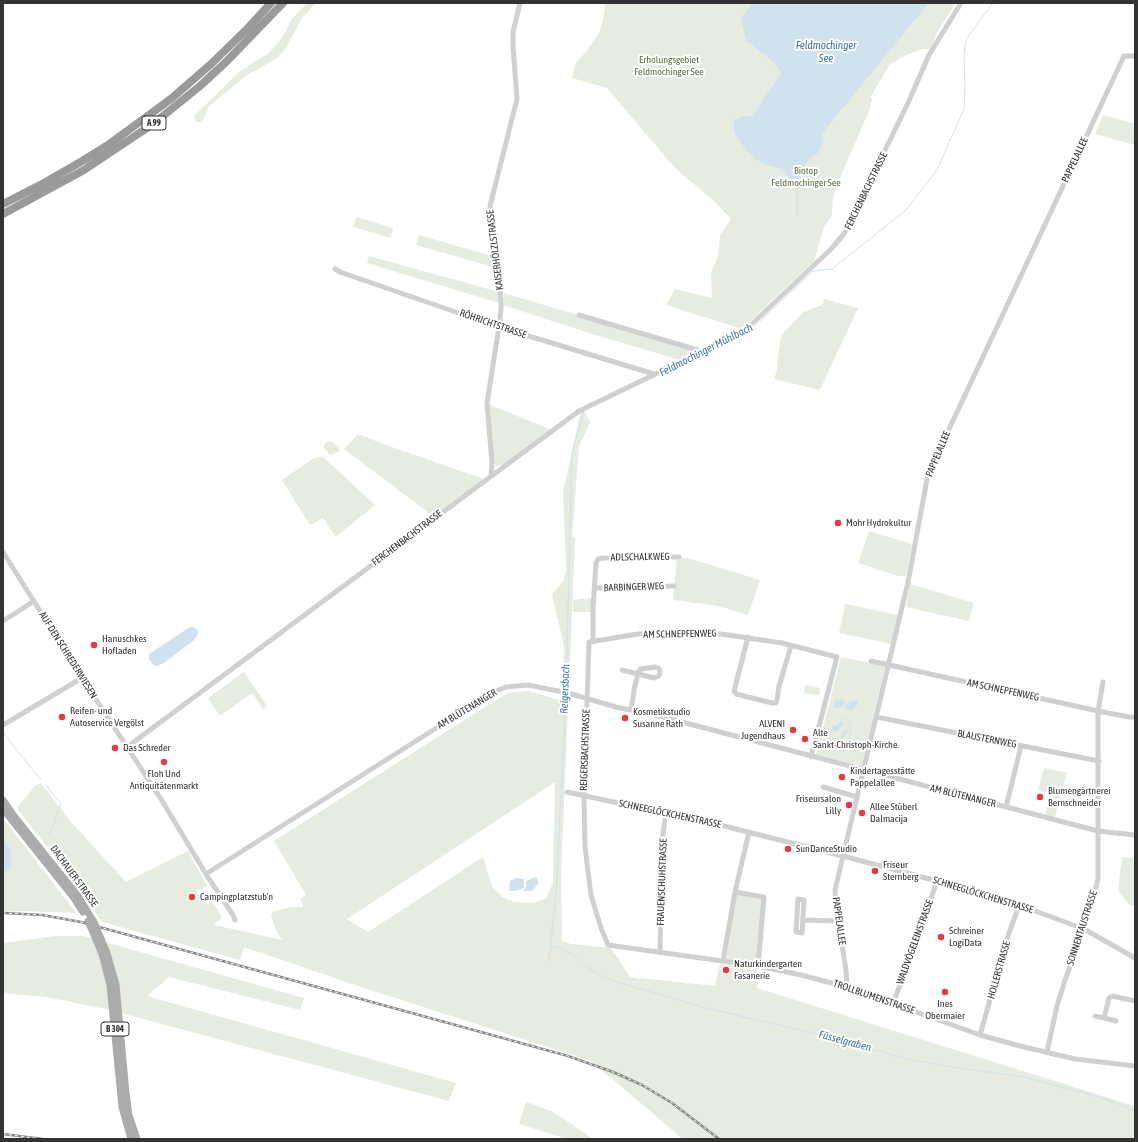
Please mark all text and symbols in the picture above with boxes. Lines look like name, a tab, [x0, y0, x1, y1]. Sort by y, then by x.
water label: Feldmochinger See	[796, 39, 856, 65]
park label: Erholungsgebiet Feldmochinger See	[634, 54, 704, 78]
road number: A 99	[142, 116, 166, 130]
street label: PAPPELALLEE	[1059, 135, 1091, 185]
street label: FERCHENBACHSTRASSE	[842, 150, 890, 232]
park label: Biotop Feldmochinger See	[771, 165, 841, 188]
street label: KAISERHÖLZLSTRASSE	[484, 209, 506, 291]
street label: RÖHRICHTSTRASSE	[458, 307, 528, 341]
water label: Feldmochinger Mühlbach	[657, 321, 755, 379]
street label: PAPPELALLEE	[923, 429, 953, 479]
street label: FERCHENBACHSTRASSE	[370, 508, 444, 568]
place label: Mohr Hydrokultur	[846, 517, 911, 529]
marker: Mohr Hydrokultur	[833, 518, 843, 528]
street label: ADLSCHALKWEG	[610, 550, 670, 564]
street label: BARBINGER WEG	[604, 580, 664, 594]
street label: AUF DEN SCHREDERWIESEN	[36, 609, 100, 701]
street label: AM SCHNEPFENWEG	[643, 627, 717, 641]
place label: Hanuschkes Hofladen	[102, 633, 146, 656]
marker: Hanuschkes Hofladen	[89, 640, 99, 650]
water label: Reigersbach	[558, 664, 572, 714]
street label: AM SCHNEPFENWEG	[966, 676, 1040, 704]
street label: AM BLÜTENANGER	[435, 687, 499, 731]
place label: Reifen- und Autoservice Vergölst	[70, 705, 144, 728]
place label: Kosmetikstudio Susanne Rath	[633, 706, 690, 730]
street label: REIGERSBACHSTRASSE	[578, 709, 592, 791]
marker: Reifen- und Autoservice Vergölst	[57, 712, 67, 722]
marker: Kosmetikstudio Susanne Rath	[620, 713, 630, 723]
place label: ALVENI Jugendhaus	[741, 718, 785, 742]
marker: ALVENI Jugendhaus	[788, 725, 798, 735]
place label: Alte Sankt-Christoph-Kirche	[813, 727, 897, 750]
street label: BLAUSTERNWEG	[956, 727, 1018, 751]
marker: Alte Sankt-Christoph-Kirche	[800, 734, 810, 744]
place label: Das Schreder	[123, 742, 171, 754]
marker: Das Schreder	[110, 743, 120, 753]
marker: Floh Und Antiquitätenmarkt	[159, 757, 169, 767]
place label: Kindertagesstätte Pappelallee	[850, 765, 915, 788]
place label: Floh Und Antiquitätenmarkt	[130, 768, 198, 792]
marker: Kindertagesstätte Pappelallee	[837, 772, 847, 782]
street label: AM BLÜTENANGER	[929, 782, 997, 810]
place label: Blumengärtnerei Bernschneider	[1048, 785, 1110, 808]
marker: Blumengärtnerei Bernschneider	[1035, 792, 1045, 802]
place label: Friseursalon Lilly	[796, 793, 841, 816]
street label: SCHNEEGLÖCKCHENSTRASSE	[618, 797, 722, 831]
marker: Friseursalon Lilly	[844, 800, 854, 810]
place label: Allee Stüberl Dalmacija	[870, 801, 917, 824]
marker: Allee Stüberl Dalmacija	[857, 808, 867, 818]
street label: FRAUENSCHUHSTRASSE	[654, 838, 670, 926]
street label: DACHAUER STRASSE	[48, 843, 100, 909]
place label: SunDanceStudio	[796, 843, 857, 855]
marker: SunDanceStudio	[783, 844, 793, 854]
place label: Friseur Sternberg	[883, 859, 919, 882]
marker: Friseur Sternberg	[870, 866, 880, 876]
street label: SCHNEEGLÖCKCHENSTRASSE	[931, 874, 1035, 916]
street label: SONNENTAUSTRASSE	[1064, 889, 1100, 967]
place label: Campingplatzstub'n	[200, 891, 273, 903]
marker: Campingplatzstub'n	[187, 892, 197, 902]
street label: PAPPELALLEE	[830, 896, 848, 946]
street label: WALDVÖGELEINSTRASSE	[894, 898, 936, 986]
place label: Schreiner LogiData	[949, 925, 984, 948]
marker: Schreiner LogiData	[936, 932, 946, 942]
street label: HOLLERSTRASSE	[985, 940, 1013, 1000]
place label: Naturkindergarten Fasanerie	[734, 958, 802, 982]
marker: Naturkindergarten Fasanerie	[721, 965, 731, 975]
street label: TROLLBLUMENSTRASSE	[832, 977, 916, 1017]
marker: Ines Obermaier	[940, 987, 950, 997]
place label: Ines Obermaier	[925, 998, 965, 1022]
road number: B 304	[101, 1022, 129, 1036]
water label: Füsselgraben	[817, 1028, 873, 1054]

